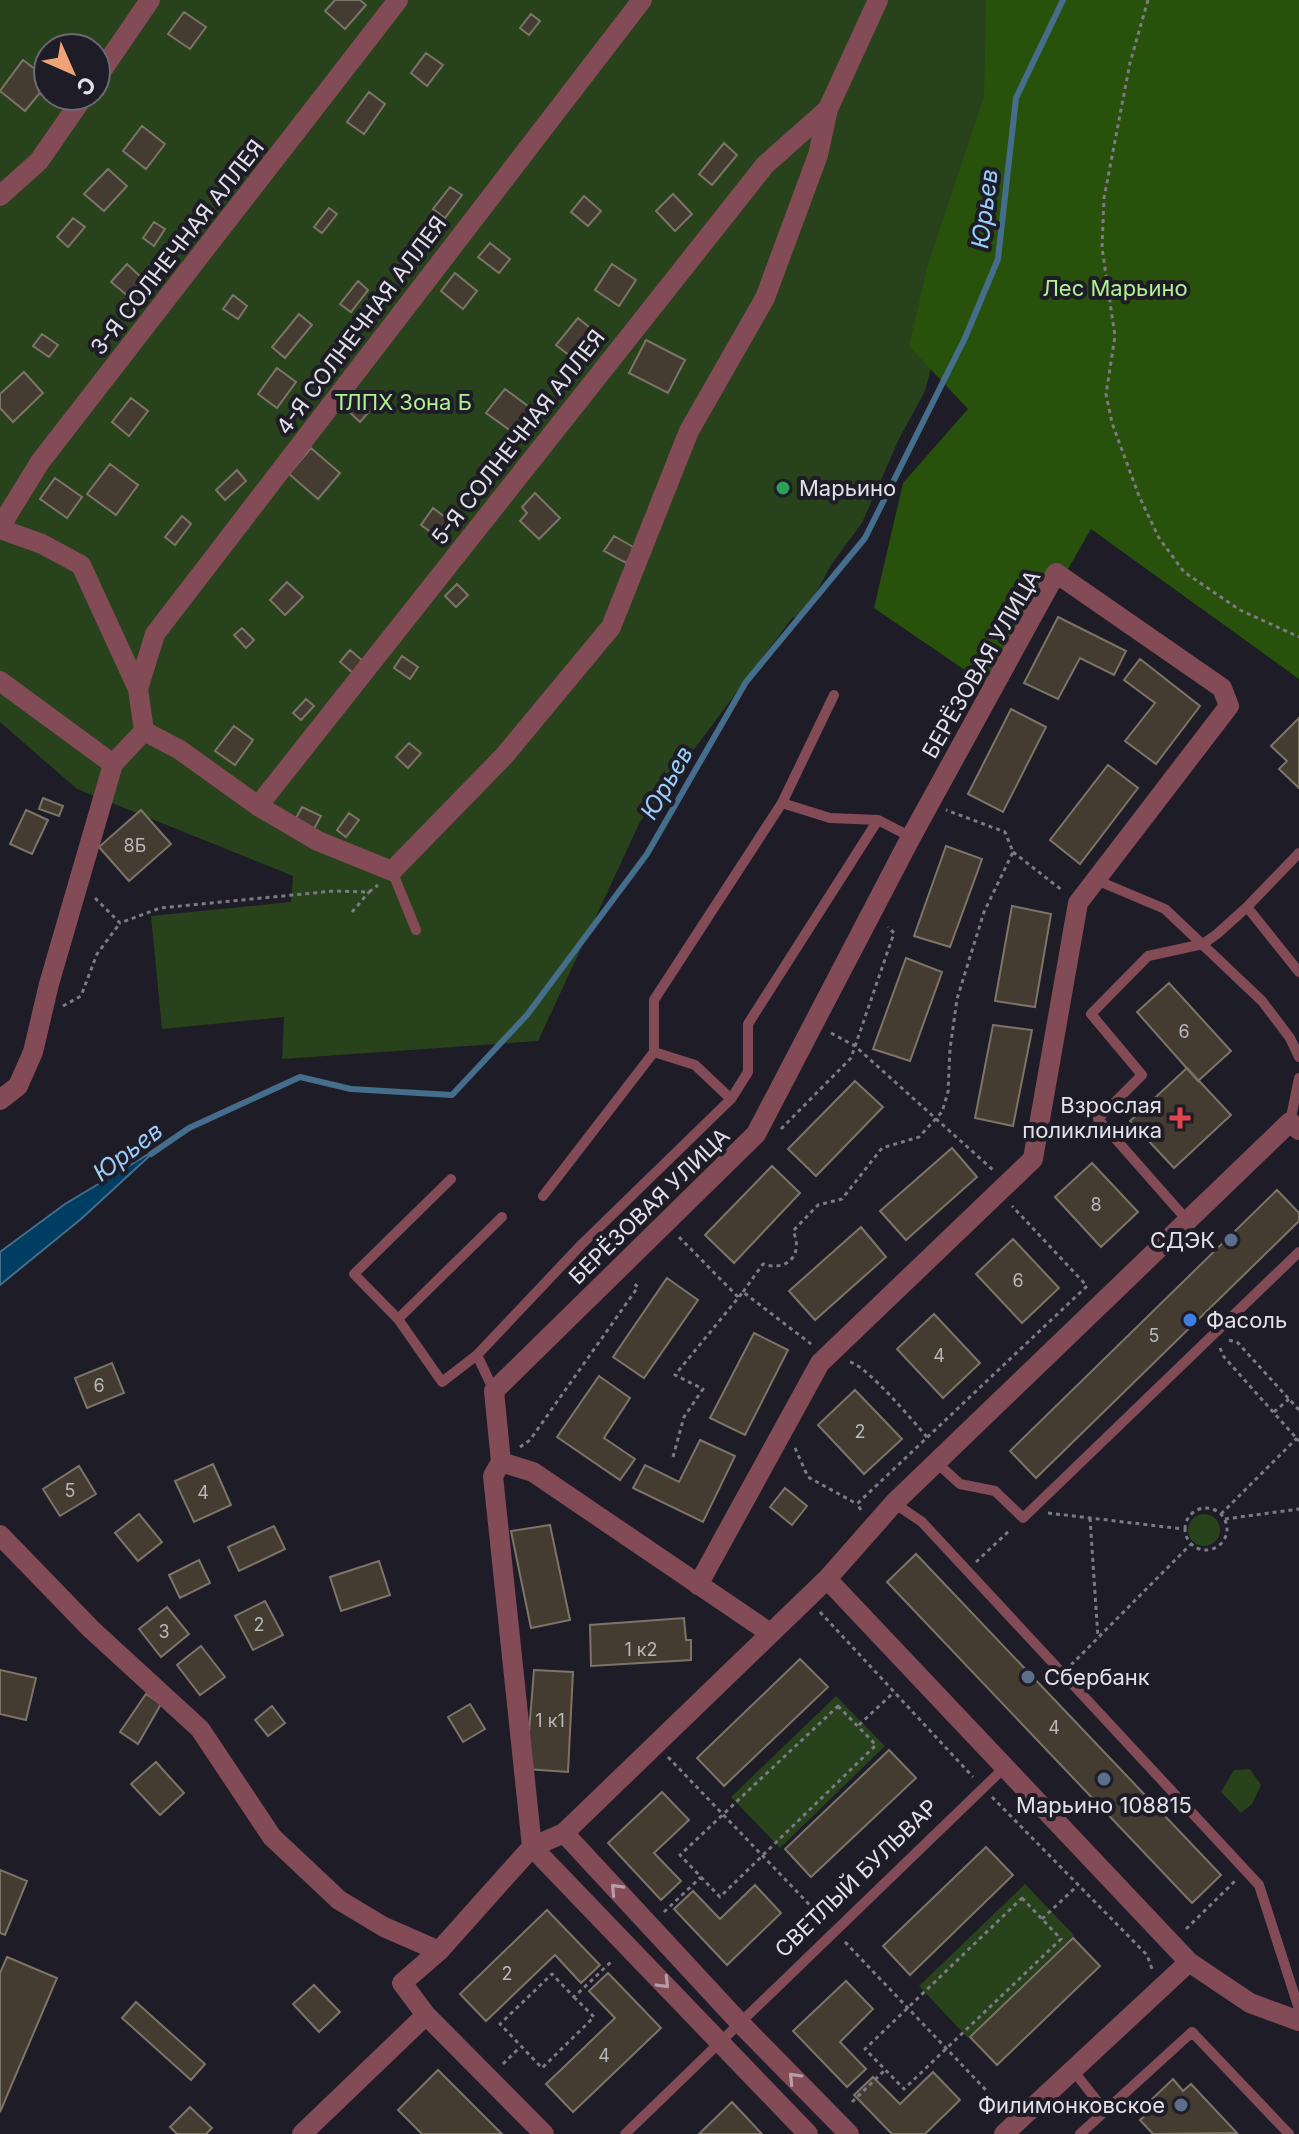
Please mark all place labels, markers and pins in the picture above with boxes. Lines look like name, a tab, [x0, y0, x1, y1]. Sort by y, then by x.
place label: Марьино	[799, 475, 896, 501]
marker: Марьино	[774, 479, 792, 497]
place label: Взрослая поликлиника	[1022, 1092, 1162, 1143]
marker: Взрослая поликлиника	[1169, 1107, 1191, 1129]
place label: СДЭК	[1150, 1227, 1215, 1253]
marker: СДЭК	[1222, 1231, 1240, 1249]
place label: Фасоль	[1206, 1307, 1287, 1333]
marker: Фасоль	[1181, 1311, 1199, 1329]
place label: Сбербанк	[1044, 1664, 1150, 1690]
marker: Сбербанк	[1019, 1668, 1037, 1686]
marker: Марьино 108815	[1095, 1770, 1113, 1788]
place label: Марьино 108815	[1016, 1792, 1192, 1818]
place label: Филимонковское	[978, 2092, 1165, 2118]
marker: Филимонковское	[1172, 2096, 1190, 2114]

